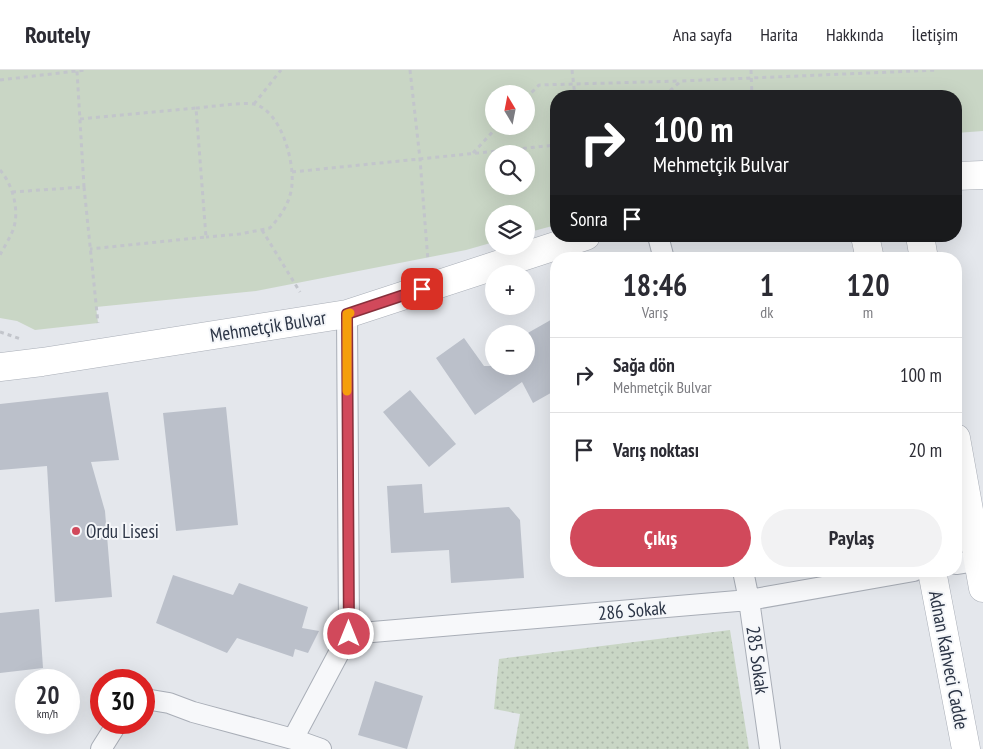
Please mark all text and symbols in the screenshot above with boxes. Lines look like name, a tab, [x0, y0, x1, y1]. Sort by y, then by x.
text: Routely	[25, 19, 90, 50]
text: Ana sayfa	[673, 23, 732, 46]
text: Harita	[760, 23, 798, 46]
text: Hakkında	[826, 23, 884, 46]
text: İletişim	[912, 23, 958, 46]
north arrow	[485, 85, 535, 135]
map controls	[485, 85, 535, 375]
text: 100 m	[653, 106, 734, 152]
icon: right	[570, 110, 635, 175]
button: search	[485, 145, 535, 195]
text: Mehmetçik Bulvar	[653, 150, 789, 178]
button: layers	[485, 205, 535, 255]
icon: arrive	[618, 205, 646, 233]
text: Sonra	[570, 207, 608, 231]
button: +	[485, 265, 535, 315]
text: 18:46	[622, 265, 687, 304]
text: 1	[760, 265, 774, 304]
text: 120	[847, 265, 890, 304]
pin	[401, 268, 443, 310]
icon: arrive	[408, 275, 436, 303]
text: Varış	[642, 302, 668, 322]
text: dk	[760, 302, 773, 322]
text: m	[863, 302, 873, 322]
street label: Mehmetçik Bulvar	[208, 305, 329, 347]
button: −	[485, 325, 535, 375]
text: Sağa dön	[613, 353, 675, 377]
icon: right	[570, 361, 598, 389]
text: 100 m	[900, 363, 942, 387]
text: Mehmetçik Bulvar	[613, 377, 712, 397]
icon: arrive	[570, 436, 598, 464]
text: Varış noktası	[613, 438, 699, 462]
text: 20 m	[909, 438, 942, 462]
button: Çıkış	[570, 509, 751, 567]
button: Paylaş	[761, 509, 942, 567]
place label: Ordu Lisesi	[86, 519, 159, 543]
marker: Ordu Lisesi	[70, 525, 82, 537]
street label: Adnan Kahveci Cadde	[924, 589, 974, 732]
street label: 286 Sokak	[597, 595, 668, 625]
position arrow	[322, 607, 374, 659]
street label: 285 Sokak	[741, 624, 775, 696]
speed limit sign: 30	[90, 669, 155, 734]
text: 20	[36, 679, 59, 711]
text: km/h	[37, 706, 58, 721]

